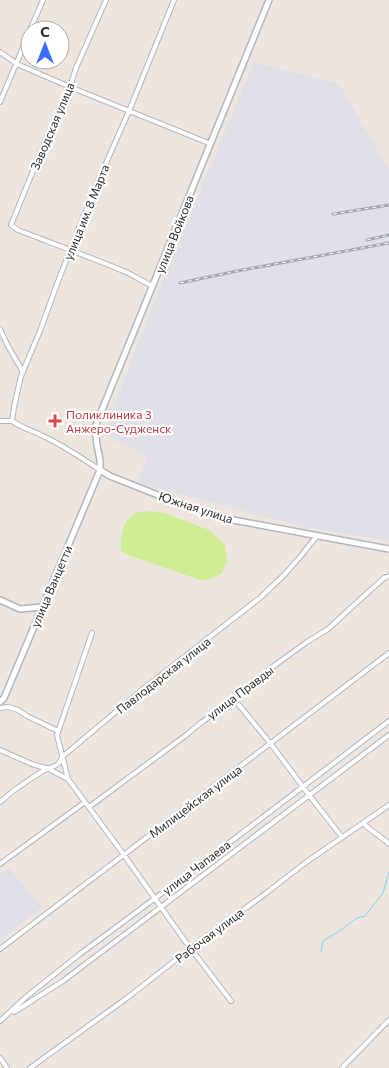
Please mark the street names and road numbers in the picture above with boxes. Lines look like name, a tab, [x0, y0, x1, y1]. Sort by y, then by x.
street label: Заводская улица	[27, 80, 77, 172]
street label: улица им. 8 Марта	[60, 162, 112, 262]
street label: улица Войкова	[152, 193, 196, 275]
street label: Южная улица	[157, 488, 235, 526]
street label: улица Ванцетти	[27, 543, 75, 629]
street label: Павлодарская улица	[113, 634, 213, 716]
street label: улица Правды	[204, 663, 276, 721]
street label: Милицейская улица	[146, 762, 244, 840]
street label: улица Чапаева	[159, 837, 233, 897]
street label: Рабочая улица	[172, 905, 246, 965]

